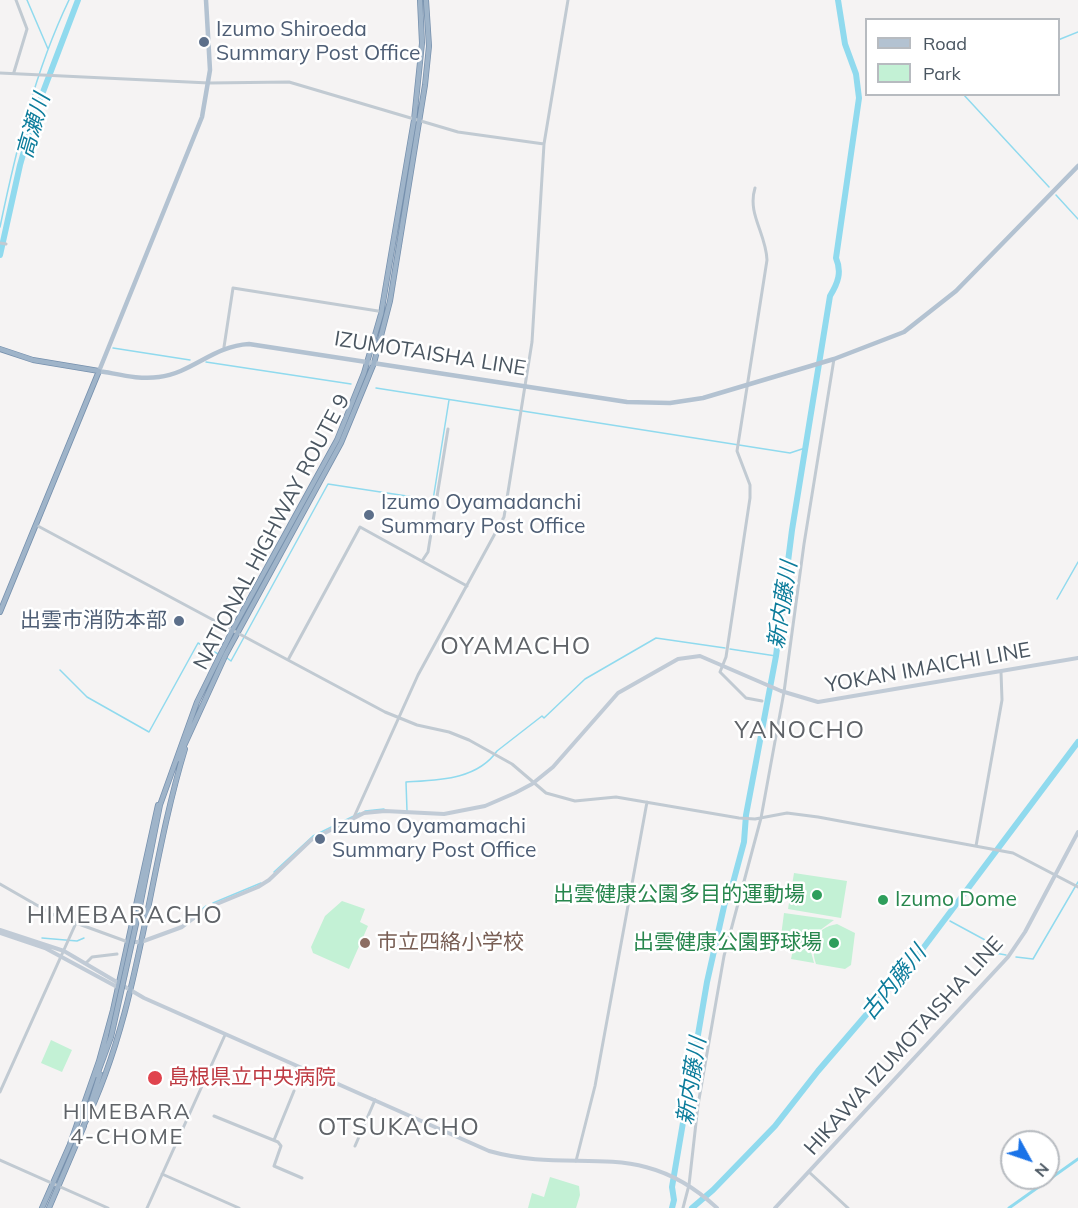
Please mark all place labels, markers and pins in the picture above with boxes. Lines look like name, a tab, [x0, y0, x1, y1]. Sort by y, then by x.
place label: Izumo Shiroeda Summary Post Office	[216, 17, 421, 67]
marker: Izumo Shiroeda Summary Post Office	[197, 35, 211, 49]
place label: Izumo Oyamadanchi Summary Post Office	[381, 490, 586, 540]
marker: Izumo Oyamadanchi Summary Post Office	[362, 508, 376, 522]
place label: 出雲市消防本部	[20, 608, 167, 634]
marker: 出雲市消防本部	[172, 614, 186, 628]
place label: Izumo Oyamamachi Summary Post Office	[332, 814, 537, 864]
marker: Izumo Oyamamachi Summary Post Office	[313, 832, 327, 846]
place label: 出雲健康公園多目的運動場	[553, 882, 805, 908]
place label: Izumo Dome	[895, 887, 1017, 913]
marker: 出雲健康公園多目的運動場	[810, 888, 824, 902]
marker: Izumo Dome	[876, 893, 890, 907]
place label: 市立四絡小学校	[377, 930, 524, 956]
place label: 出雲健康公園野球場	[633, 930, 822, 956]
marker: 市立四絡小学校	[358, 936, 372, 950]
marker: 出雲健康公園野球場	[827, 936, 841, 950]
place label: 島根県立中央病院	[168, 1065, 336, 1091]
marker: 島根県立中央病院	[146, 1069, 164, 1087]

